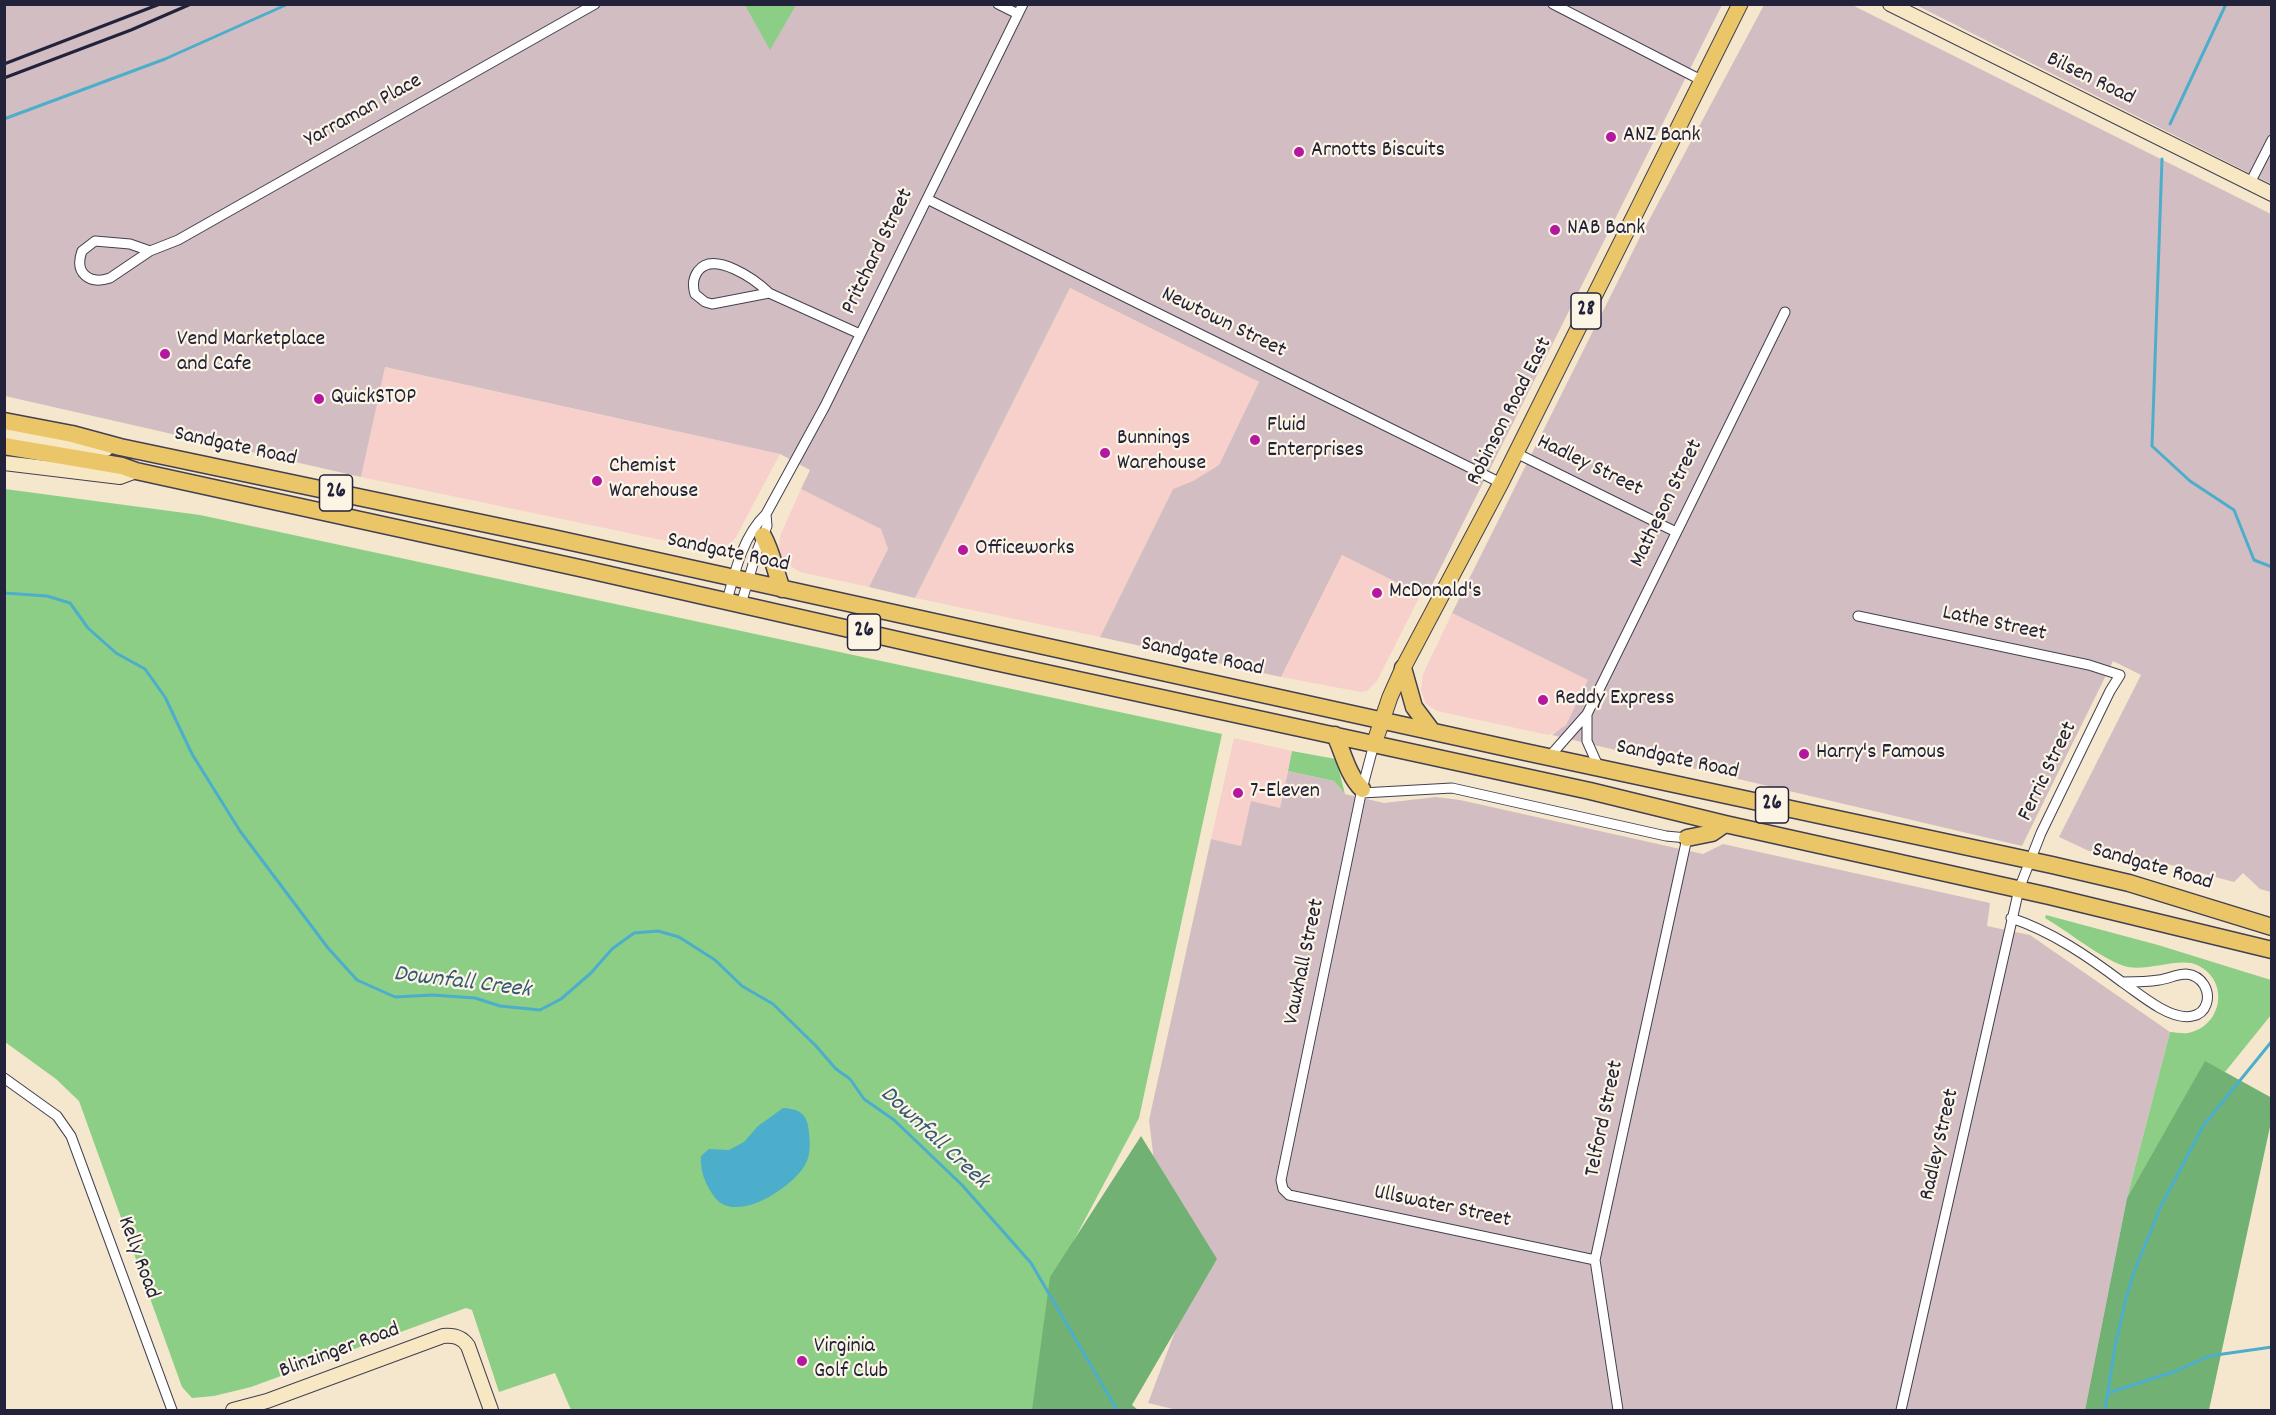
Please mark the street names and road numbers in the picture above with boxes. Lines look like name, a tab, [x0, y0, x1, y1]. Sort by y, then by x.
street label: Bilsen Road	[2042, 47, 2138, 113]
street label: Yarraman Place	[301, 69, 427, 155]
street label: Pritchard Street	[837, 185, 921, 319]
street label: Newtown Street	[1156, 282, 1290, 366]
road number: 28	[1571, 293, 1601, 329]
street label: Robinson Road East	[1462, 334, 1560, 490]
street label: Sandgate Road	[171, 422, 299, 474]
street label: Hadley Street	[1532, 430, 1646, 504]
street label: Matheson Street	[1626, 436, 1710, 572]
road number: 26	[320, 475, 352, 511]
street label: Sandgate Road	[664, 528, 792, 580]
street label: Lathe Street	[1940, 601, 2048, 649]
road number: 26	[848, 614, 880, 650]
street label: Sandgate Road	[1138, 632, 1266, 684]
street label: Ferric Street	[2014, 718, 2084, 826]
street label: Sandgate Road	[1613, 735, 1741, 787]
road number: 26	[1756, 787, 1788, 823]
street label: Sandgate Road	[2089, 838, 2215, 898]
street label: Vauxhall Street	[1280, 897, 1332, 1027]
street label: Telford Street	[1581, 1058, 1631, 1180]
street label: Radley Street	[1915, 1087, 1967, 1203]
street label: Ullswater Street	[1371, 1181, 1513, 1235]
street label: Kelly Road	[110, 1213, 164, 1303]
street label: Blinzinger Road	[276, 1318, 404, 1386]

